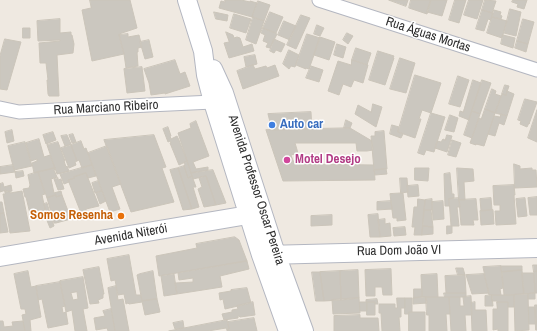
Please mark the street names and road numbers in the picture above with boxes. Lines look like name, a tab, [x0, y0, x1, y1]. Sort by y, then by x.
street label: Rua Águas Mortas	[384, 14, 472, 56]
street label: Rua Marciano Ribeiro	[53, 97, 159, 119]
street label: Avenida Professor Oscar Pereira	[224, 113, 288, 267]
street label: Avenida Niterói	[93, 221, 169, 249]
street label: Rua Dom João VI	[357, 242, 441, 260]

